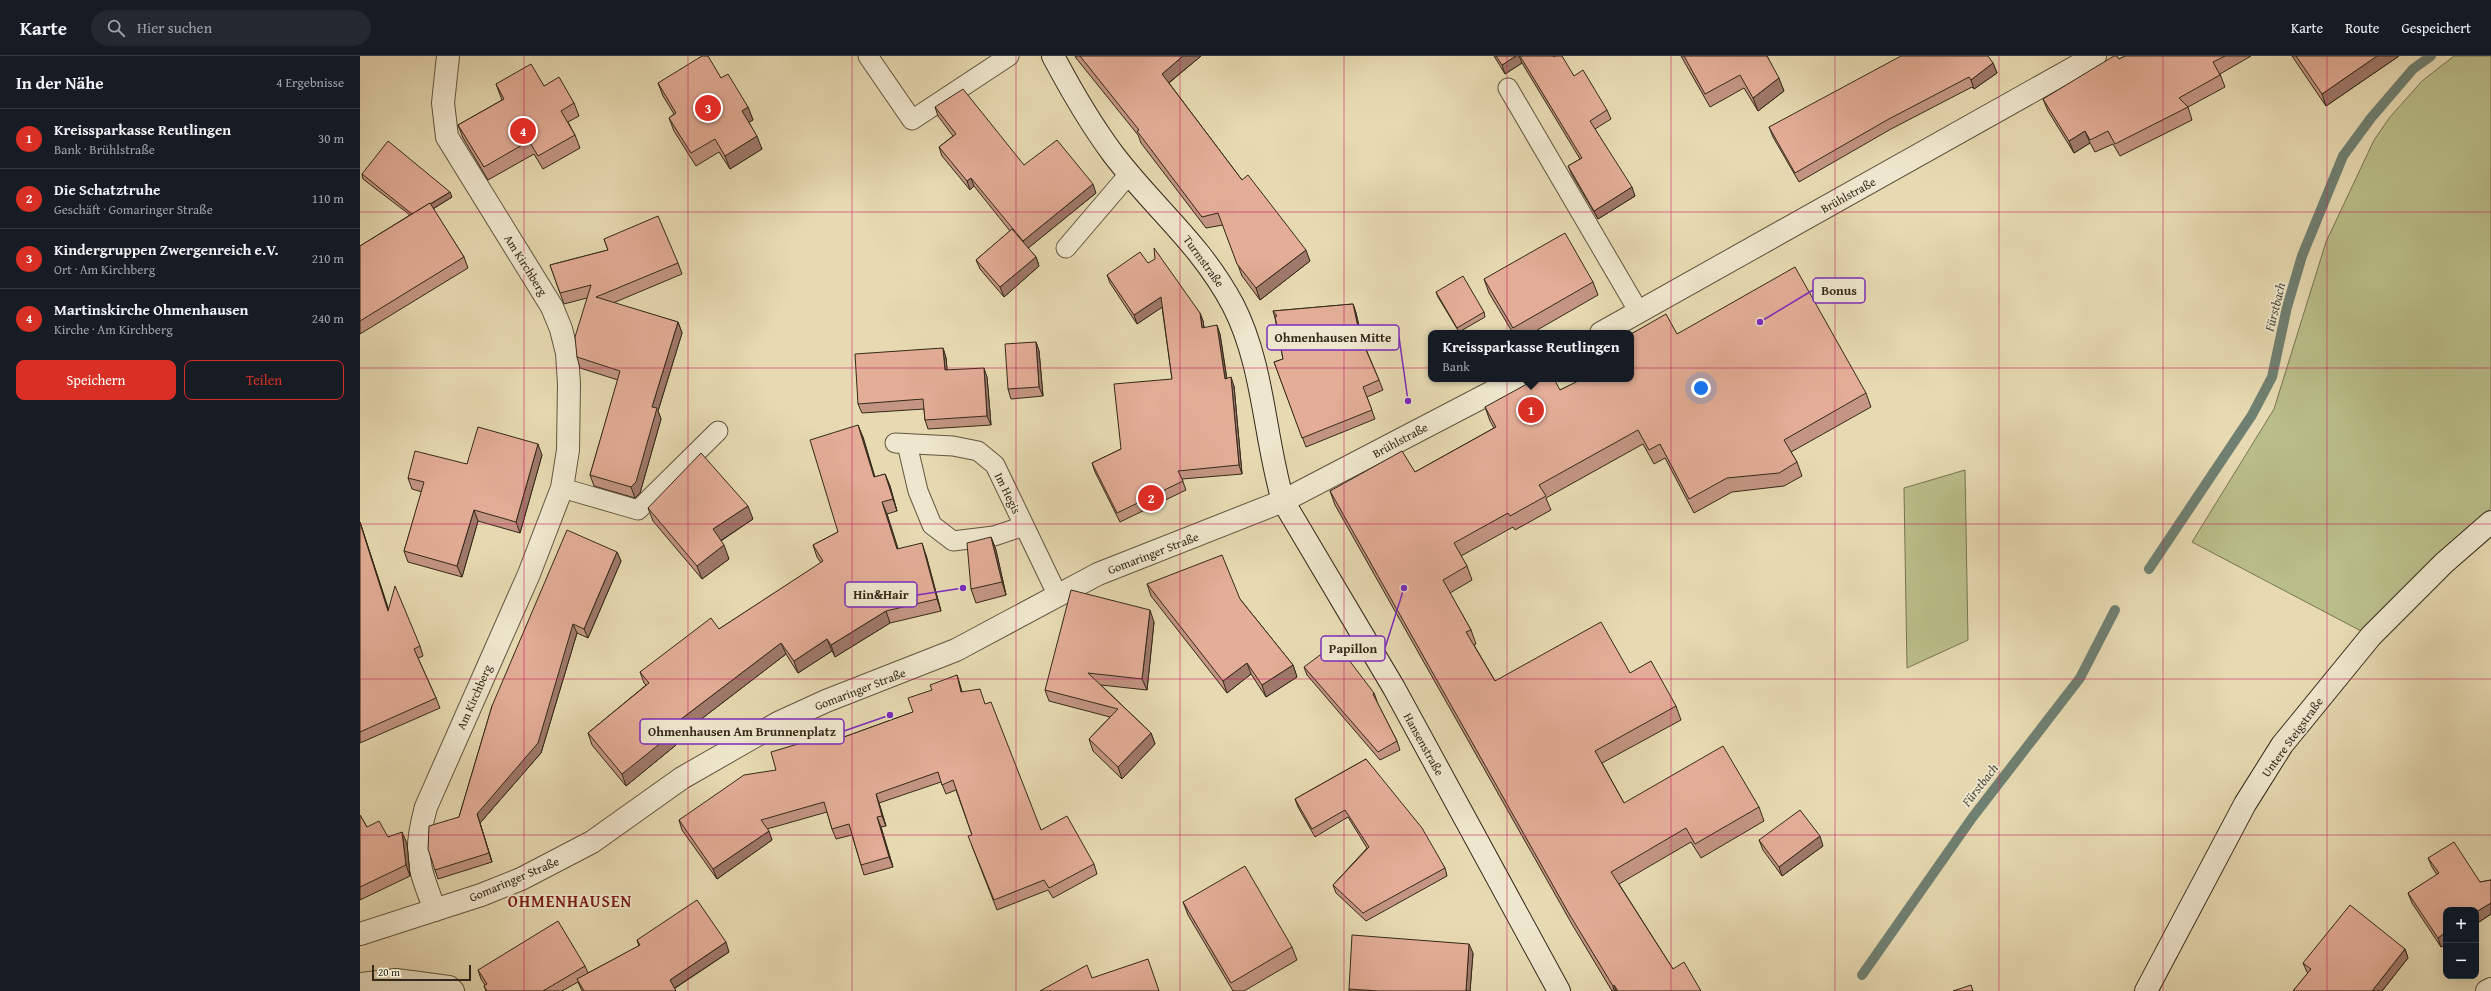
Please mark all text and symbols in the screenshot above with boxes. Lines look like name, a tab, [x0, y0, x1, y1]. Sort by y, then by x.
search box	[91, 10, 371, 46]
text: Karte	[20, 14, 67, 42]
icon: search	[105, 17, 127, 39]
text: Hier suchen	[137, 17, 212, 38]
text: Karte	[2291, 18, 2323, 38]
text: Route	[2345, 18, 2379, 38]
text: Gespeichert	[2401, 18, 2471, 38]
text: In der Nähe	[16, 70, 104, 95]
text: 4 Ergebnisse	[276, 73, 344, 92]
pin: 3	[695, 93, 721, 123]
pin: 4	[510, 116, 536, 146]
text: Kreissparkasse Reutlingen	[54, 119, 231, 140]
text: 1	[26, 129, 32, 148]
text: 30 m	[318, 129, 344, 148]
text: Bank · Brühlstraße	[54, 140, 155, 159]
street label: Brühlstraße	[1817, 173, 1879, 217]
text: Die Schatztruhe	[54, 179, 160, 200]
text: 2	[26, 189, 32, 208]
text: 110 m	[312, 189, 344, 208]
text: Geschäft · Gomaringer Straße	[54, 200, 213, 219]
street label: Am Kirchberg	[500, 231, 552, 299]
street label: Turmstraße	[1179, 232, 1229, 291]
text: Kindergruppen Zwergenreich e.V.	[54, 239, 279, 260]
text: 3	[26, 249, 32, 268]
text: 210 m	[312, 249, 344, 268]
text: Ort · Am Kirchberg	[54, 260, 155, 279]
callout: Bonus	[1813, 278, 1865, 303]
water label: Fürstbach	[2260, 280, 2290, 334]
text: Bonus	[1821, 281, 1857, 300]
text: Martinskirche Ohmenhausen	[54, 299, 248, 320]
text: 4	[26, 309, 32, 328]
text: 240 m	[312, 309, 344, 328]
text: Kirche · Am Kirchberg	[54, 320, 173, 339]
callout: Ohmenhausen Mitte	[1267, 325, 1399, 350]
text: Ohmenhausen Mitte	[1275, 328, 1391, 347]
popup	[1428, 330, 1634, 382]
text: Kreissparkasse Reutlingen	[1442, 336, 1620, 357]
text: Bank	[1442, 357, 1470, 376]
button: Speichern	[16, 360, 176, 400]
button: Teilen	[184, 360, 344, 400]
your location	[1691, 378, 1711, 398]
pin: 1	[1518, 395, 1544, 425]
street label: Brühlstraße	[1369, 418, 1431, 462]
street label: Im Hegis	[991, 470, 1025, 517]
pin: 2	[1138, 483, 1164, 513]
street label: Gomaringer Straße	[1105, 528, 1201, 578]
callout: Hin&Hair	[845, 582, 917, 607]
text: Hin&Hair	[853, 585, 909, 604]
callout: Papillon	[1321, 636, 1385, 661]
text: Papillon	[1329, 639, 1377, 658]
street label: Am Kirchberg	[452, 662, 496, 732]
street label: Gomaringer Straße	[812, 664, 908, 714]
street label: Untere Steigstraße	[2257, 693, 2327, 780]
street label: Hansenstraße	[1400, 709, 1448, 779]
callout: Ohmenhausen Am Brunnenplatz	[640, 719, 844, 744]
text: Ohmenhausen Am Brunnenplatz	[648, 722, 836, 741]
water label: Fürstbach	[1957, 759, 2003, 811]
street label: Gomaringer Straße	[466, 852, 562, 906]
district label: OHMENHAUSEN	[508, 889, 632, 913]
map controls	[2443, 907, 2479, 979]
button: +	[2443, 907, 2479, 943]
button: −	[2443, 943, 2479, 979]
scale bar	[372, 963, 471, 982]
text: 20 m	[378, 964, 400, 980]

